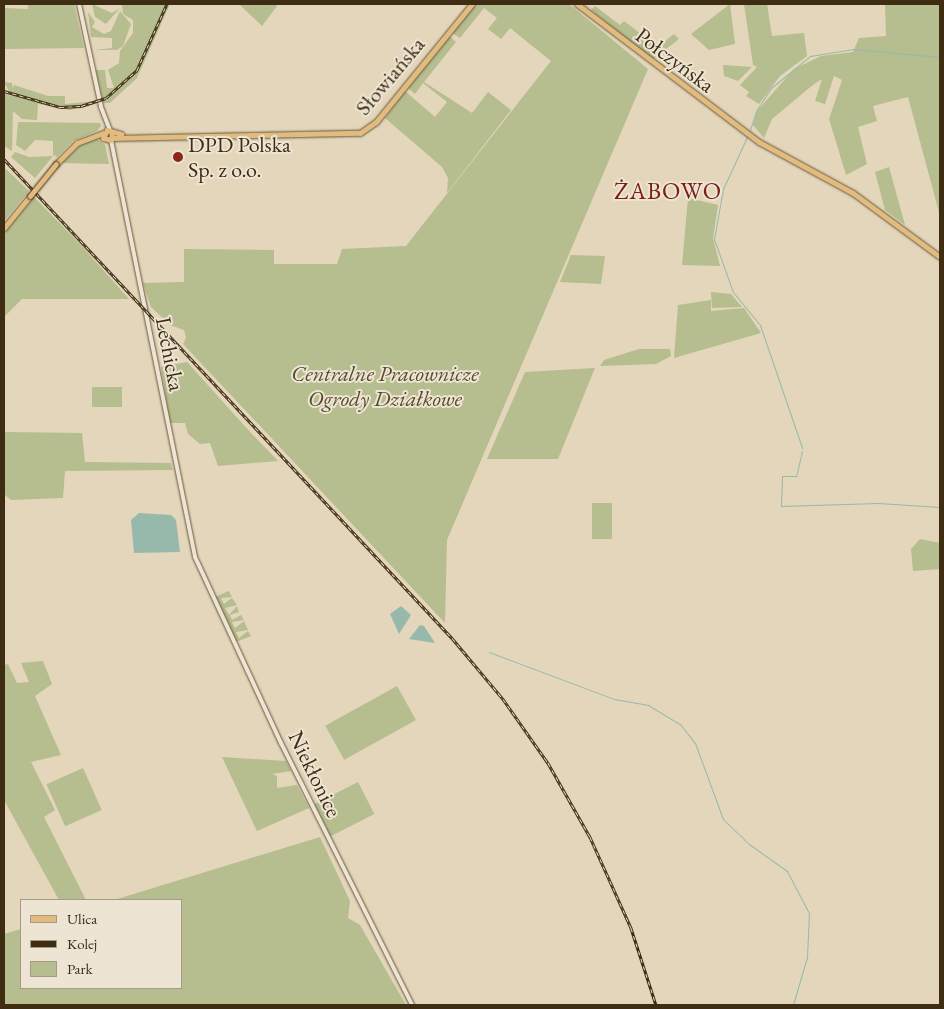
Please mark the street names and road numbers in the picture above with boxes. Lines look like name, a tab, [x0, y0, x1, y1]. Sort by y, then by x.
street label: Połczyńska	[630, 22, 720, 98]
street label: Słowiańska	[350, 32, 430, 120]
street label: Lechicka	[150, 315, 190, 393]
street label: Niekłonice	[283, 726, 347, 822]

